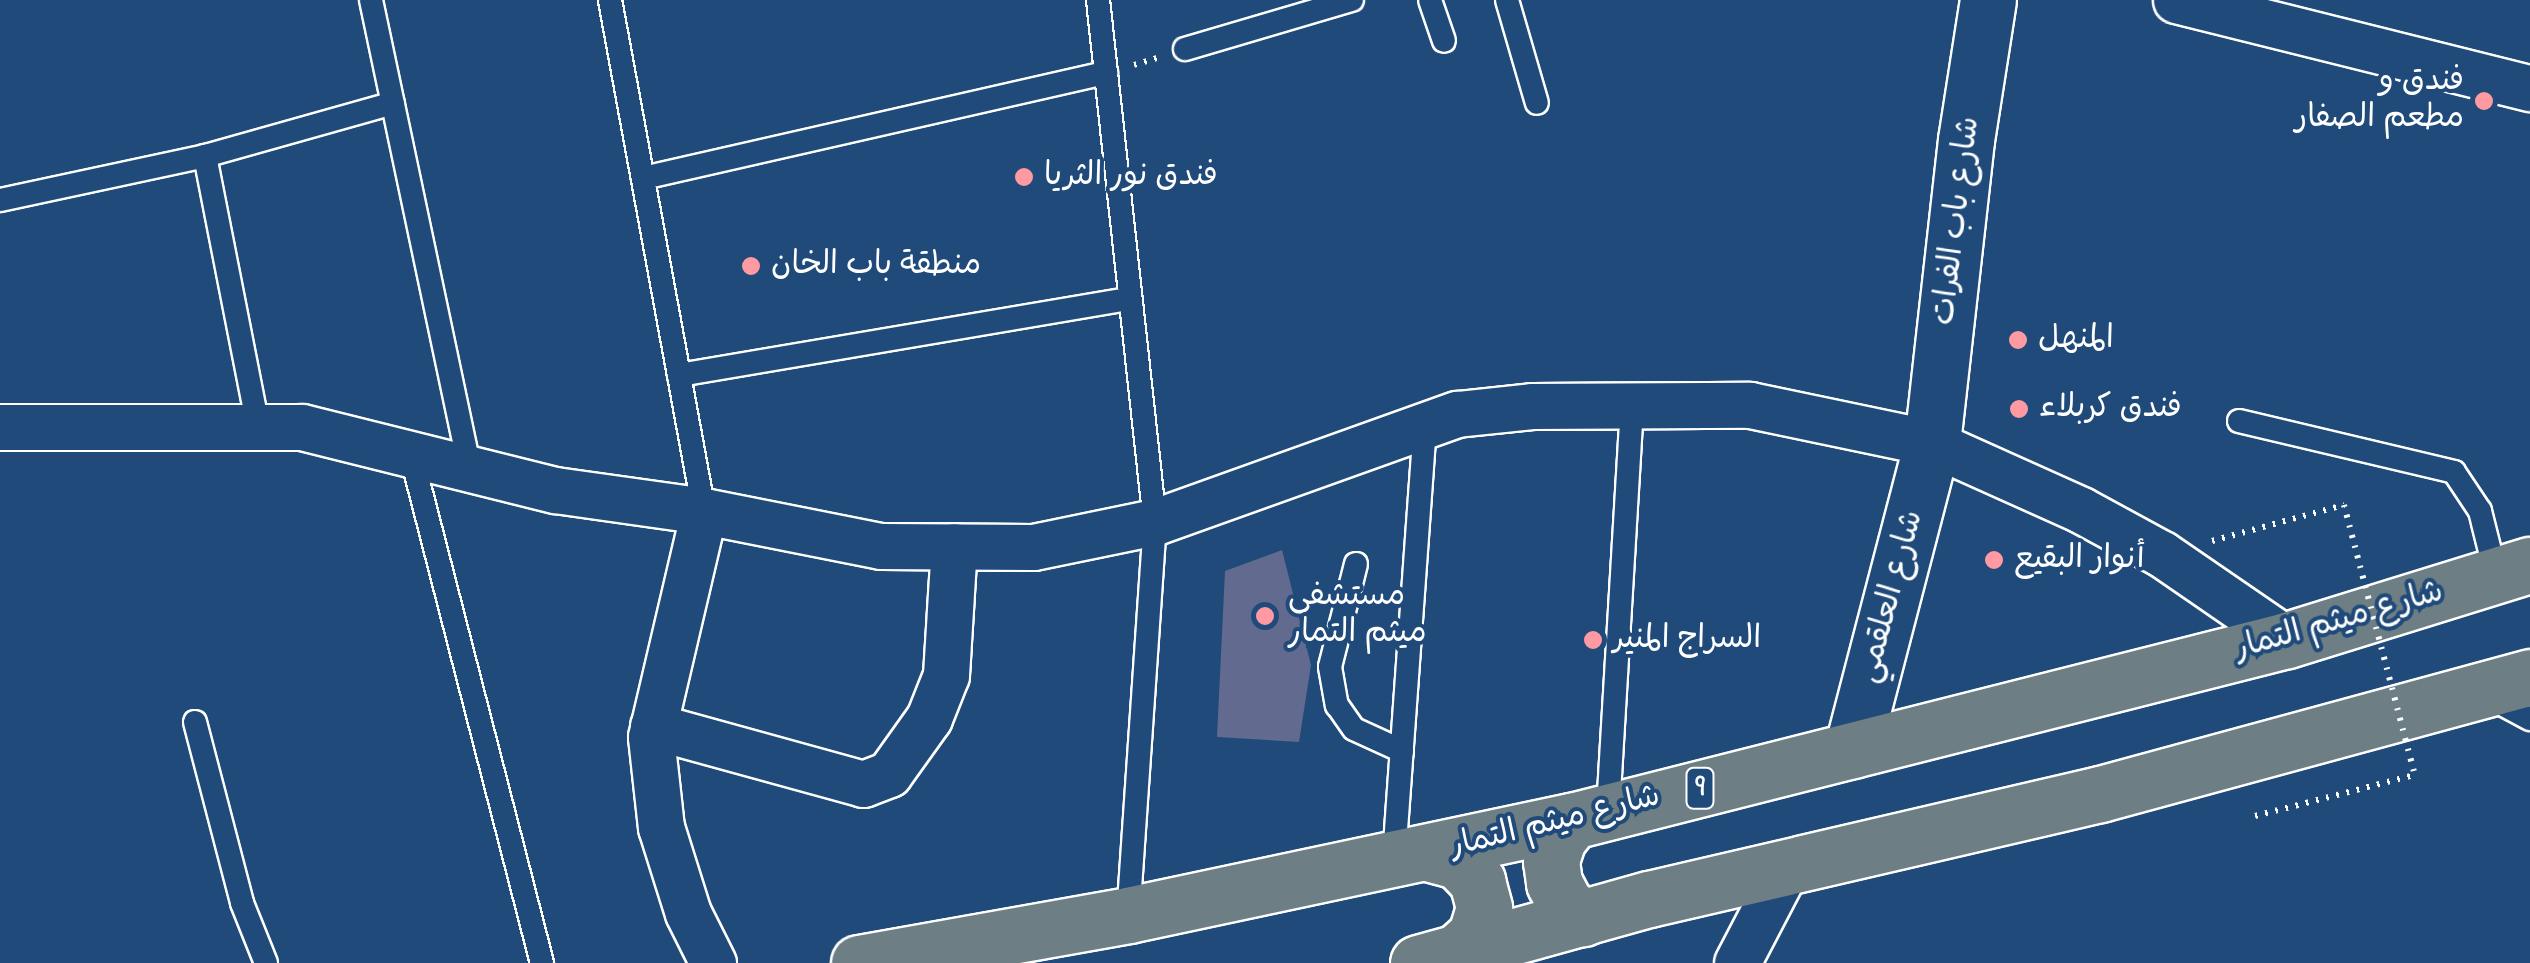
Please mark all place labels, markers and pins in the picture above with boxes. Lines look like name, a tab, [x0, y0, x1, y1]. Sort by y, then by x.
place label: فندق و مطعم الصفار	[2295, 64, 2464, 139]
marker: فندق و مطعم الصفار	[2473, 90, 2495, 112]
place label: فندق نور الثريا	[1044, 158, 1218, 196]
marker: فندق نور الثريا	[1013, 166, 1035, 188]
place label: منطقة باب الخان	[771, 247, 981, 285]
marker: منطقة باب الخان	[740, 255, 762, 277]
place label: المنهل	[2038, 321, 2114, 359]
marker: المنهل	[2007, 329, 2029, 351]
place label: فندق كربلاء	[2039, 390, 2182, 428]
marker: فندق كربلاء	[2008, 398, 2030, 420]
place label: أنوار البقيع	[2014, 541, 2145, 579]
marker: أنوار البقيع	[1983, 549, 2005, 571]
place label: مستشفى ميثم التمار	[1288, 579, 1427, 654]
marker: مستشفى ميثم التمار	[1252, 603, 1278, 629]
place label: السراج المنير	[1613, 621, 1761, 659]
marker: السراج المنير	[1582, 629, 1604, 651]

